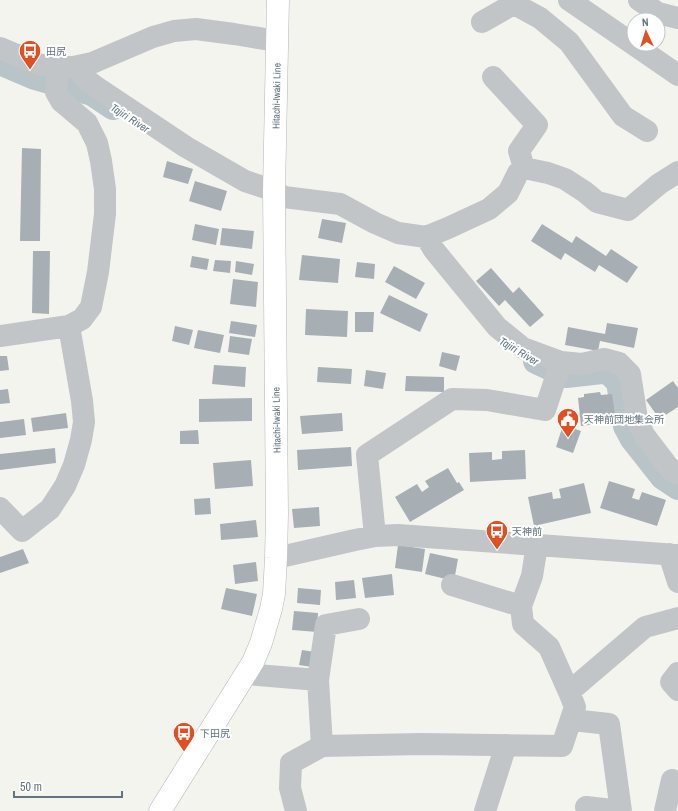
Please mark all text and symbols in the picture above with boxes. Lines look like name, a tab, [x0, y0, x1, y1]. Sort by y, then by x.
north arrow	[626, 12, 666, 52]
text: N	[642, 15, 649, 29]
bus stop icon: 田尻	[17, 38, 43, 71]
place label: 田尻	[46, 45, 66, 58]
street label: Hitachi-Iwaki Line	[269, 62, 284, 129]
water label: Tajiri River	[108, 100, 153, 136]
water label: Tajiri River	[497, 334, 542, 369]
street label: Hitachi-Iwaki Line	[269, 386, 284, 453]
public building icon: 天神前団地集会所	[555, 406, 581, 439]
place label: 天神前団地集会所	[584, 413, 664, 426]
bus stop icon: 天神前	[484, 518, 510, 551]
place label: 天神前	[512, 525, 542, 538]
bus stop icon: 下田尻	[171, 720, 197, 753]
place label: 下田尻	[200, 727, 230, 740]
scale bar	[14, 773, 122, 799]
text: 50 m	[20, 779, 42, 795]

